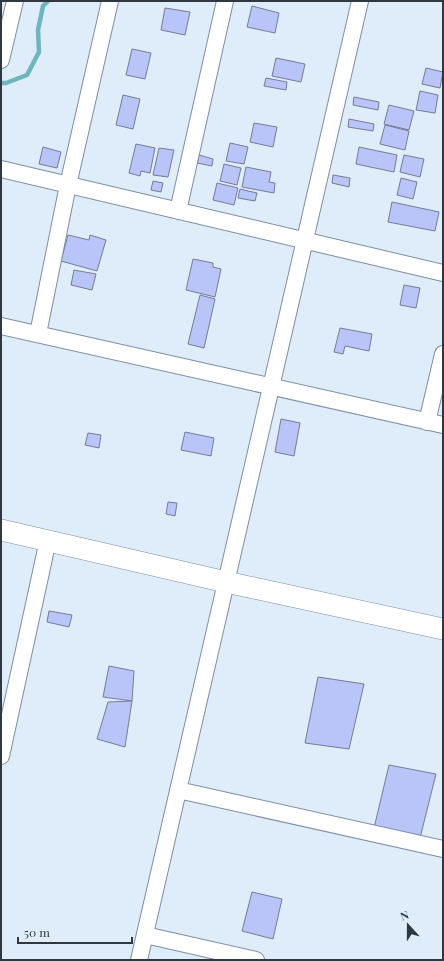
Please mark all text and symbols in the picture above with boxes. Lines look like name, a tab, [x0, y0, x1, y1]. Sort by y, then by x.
north arrow	[388, 905, 428, 945]
text: N	[398, 907, 411, 924]
scale bar	[18, 919, 132, 945]
text: 50 m	[24, 924, 50, 940]

